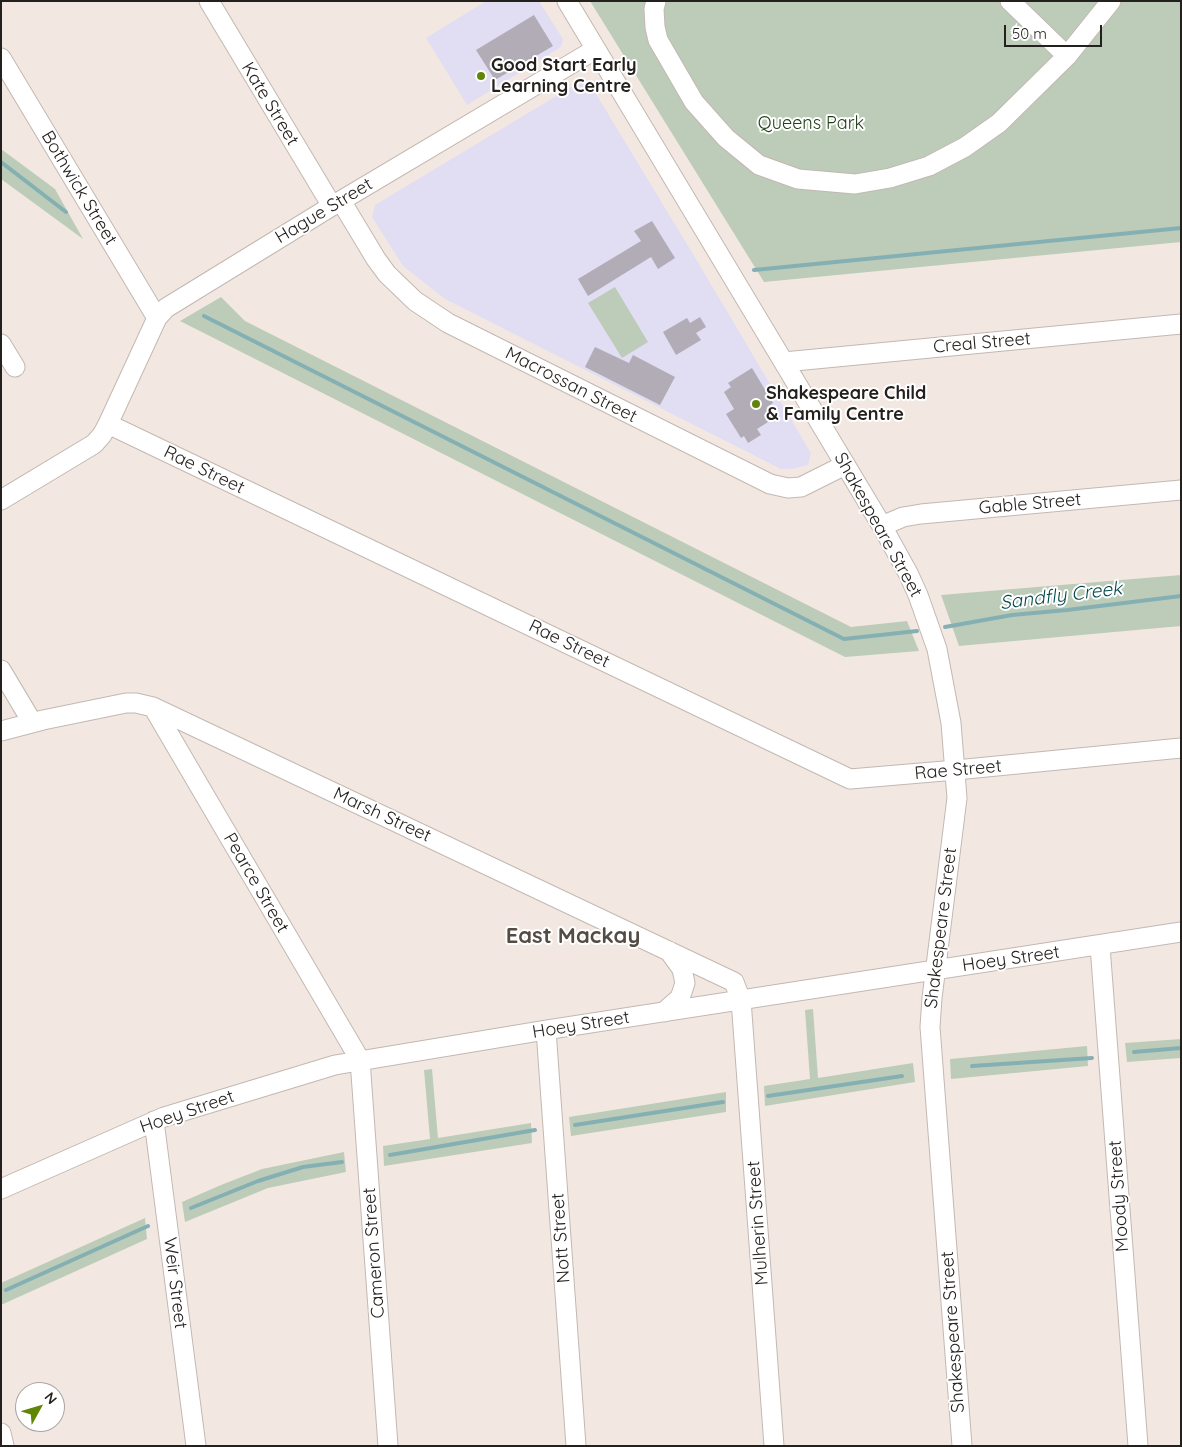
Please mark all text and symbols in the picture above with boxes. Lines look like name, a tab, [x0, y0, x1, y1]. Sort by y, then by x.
scale bar	[1007, 15, 1104, 47]
text: 50 m	[1012, 24, 1047, 43]
place label: Good Start Early Learning Centre	[491, 55, 637, 98]
street label: Kate Street	[237, 58, 303, 150]
marker: Good Start Early Learning Centre	[475, 70, 487, 82]
park label: Queens Park	[758, 113, 864, 135]
street label: Bothwick Street	[36, 127, 122, 249]
street label: Hague Street	[272, 174, 376, 248]
street label: Creal Street	[932, 328, 1032, 358]
street label: Macrossan Street	[502, 342, 640, 428]
place label: Shakespeare Child & Family Centre	[766, 383, 926, 426]
marker: Shakespeare Child & Family Centre	[750, 398, 762, 410]
street label: Rae Street	[160, 441, 248, 499]
street label: Shakespeare Street	[829, 449, 927, 601]
street label: Gable Street	[978, 489, 1082, 519]
water label: Sandfly Creek	[999, 577, 1123, 615]
street label: Rae Street	[525, 615, 613, 673]
street label: Rae Street	[914, 755, 1002, 785]
street label: Marsh Street	[330, 783, 434, 847]
street label: Pearce Street	[219, 829, 293, 937]
street label: Shakespeare Street	[920, 846, 962, 1010]
district label: East Mackay	[506, 923, 640, 949]
street label: Hoey Street	[961, 941, 1061, 977]
street label: Hoey Street	[531, 1007, 631, 1043]
street label: Hoey Street	[137, 1086, 237, 1138]
street label: Moody Street	[1104, 1139, 1134, 1253]
street label: Mulherin Street	[743, 1160, 773, 1286]
street label: Cameron Street	[359, 1187, 389, 1319]
street label: Nott Street	[547, 1192, 575, 1284]
street label: Weir Street	[159, 1236, 191, 1330]
street label: Shakespeare Street	[937, 1250, 969, 1414]
north arrow	[15, 1382, 65, 1432]
text: N	[41, 1389, 61, 1408]

